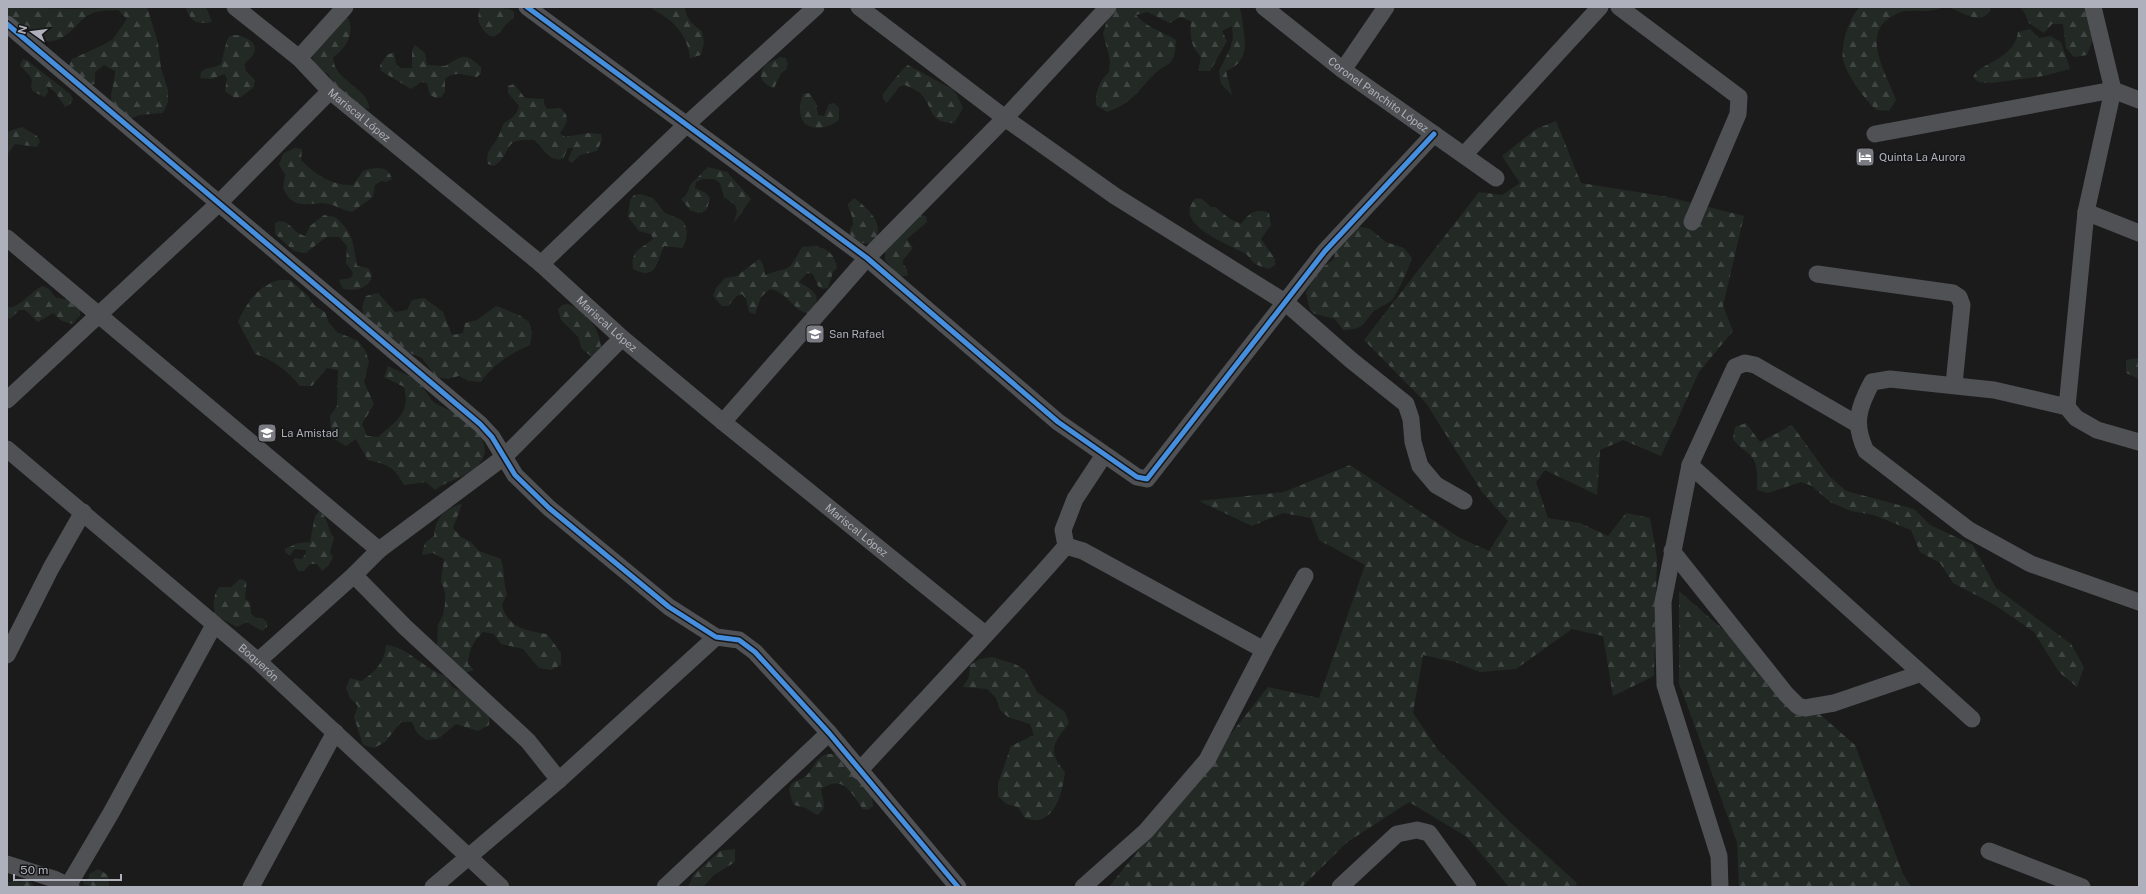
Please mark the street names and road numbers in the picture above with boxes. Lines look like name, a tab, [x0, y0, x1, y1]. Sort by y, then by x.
street label: Coronel Panchito López	[1326, 55, 1431, 134]
street label: Mariscal López	[326, 86, 393, 144]
street label: Mariscal López	[574, 294, 639, 354]
street label: Mariscal López	[823, 501, 890, 559]
street label: Boquerón	[236, 641, 281, 683]

